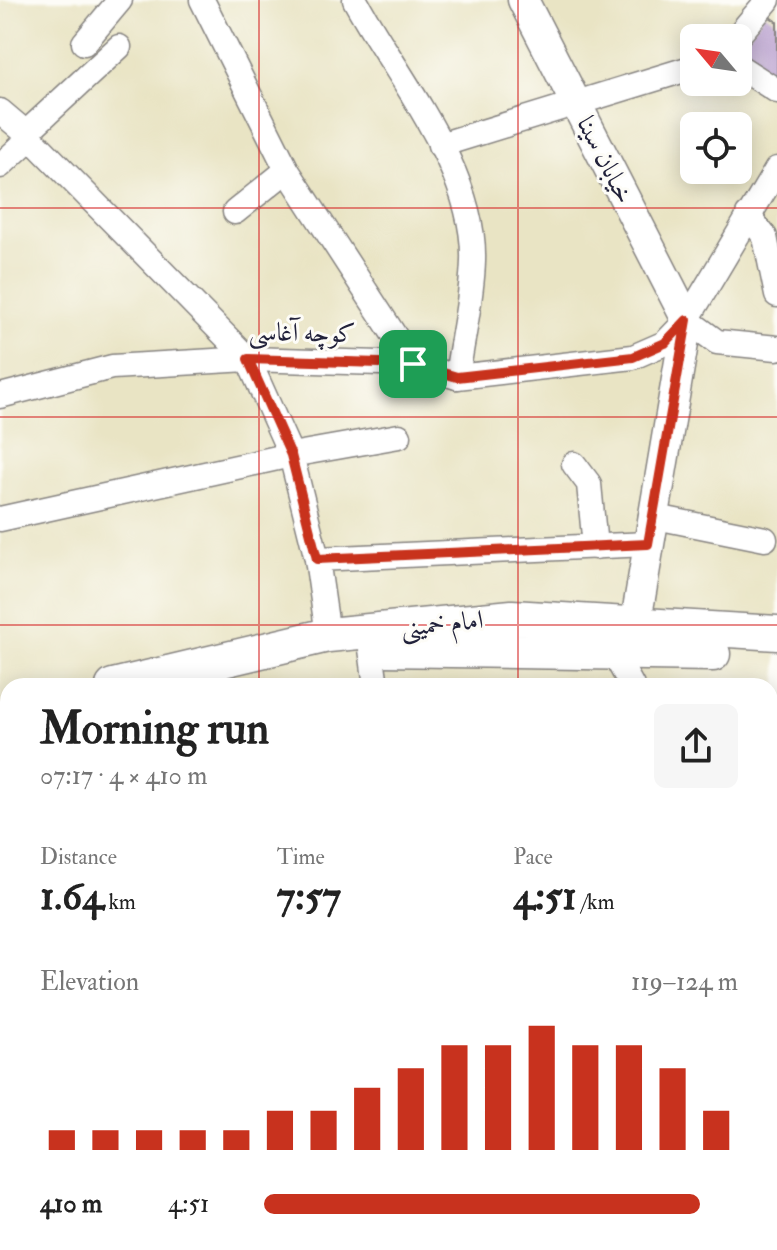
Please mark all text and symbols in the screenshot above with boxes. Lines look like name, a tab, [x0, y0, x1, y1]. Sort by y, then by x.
north arrow	[680, 24, 752, 96]
map controls	[680, 24, 752, 184]
street label: خیابان سینا	[569, 111, 641, 209]
button: locate	[680, 112, 752, 184]
street label: کوچه آغاسی	[248, 316, 356, 352]
pin	[379, 330, 447, 398]
icon: arrive	[391, 342, 435, 386]
street label: امام خمینی	[399, 604, 486, 650]
text: Morning run	[40, 702, 269, 757]
button: share	[654, 704, 738, 788]
text: 07:17 · 4 × 410 m	[40, 760, 208, 792]
text: Distance	[40, 843, 117, 871]
text: Time	[277, 843, 325, 871]
text: Pace	[513, 843, 553, 871]
text: 1.64	[40, 871, 104, 922]
text: 7:57	[277, 871, 341, 922]
text: 4:51	[513, 871, 577, 922]
text: km	[104, 888, 136, 916]
text: /km	[577, 888, 615, 916]
text: Elevation	[40, 966, 139, 998]
text: 119–124 m	[631, 966, 738, 998]
text: 410 m	[40, 1188, 102, 1220]
text: 4:51	[168, 1188, 209, 1220]

